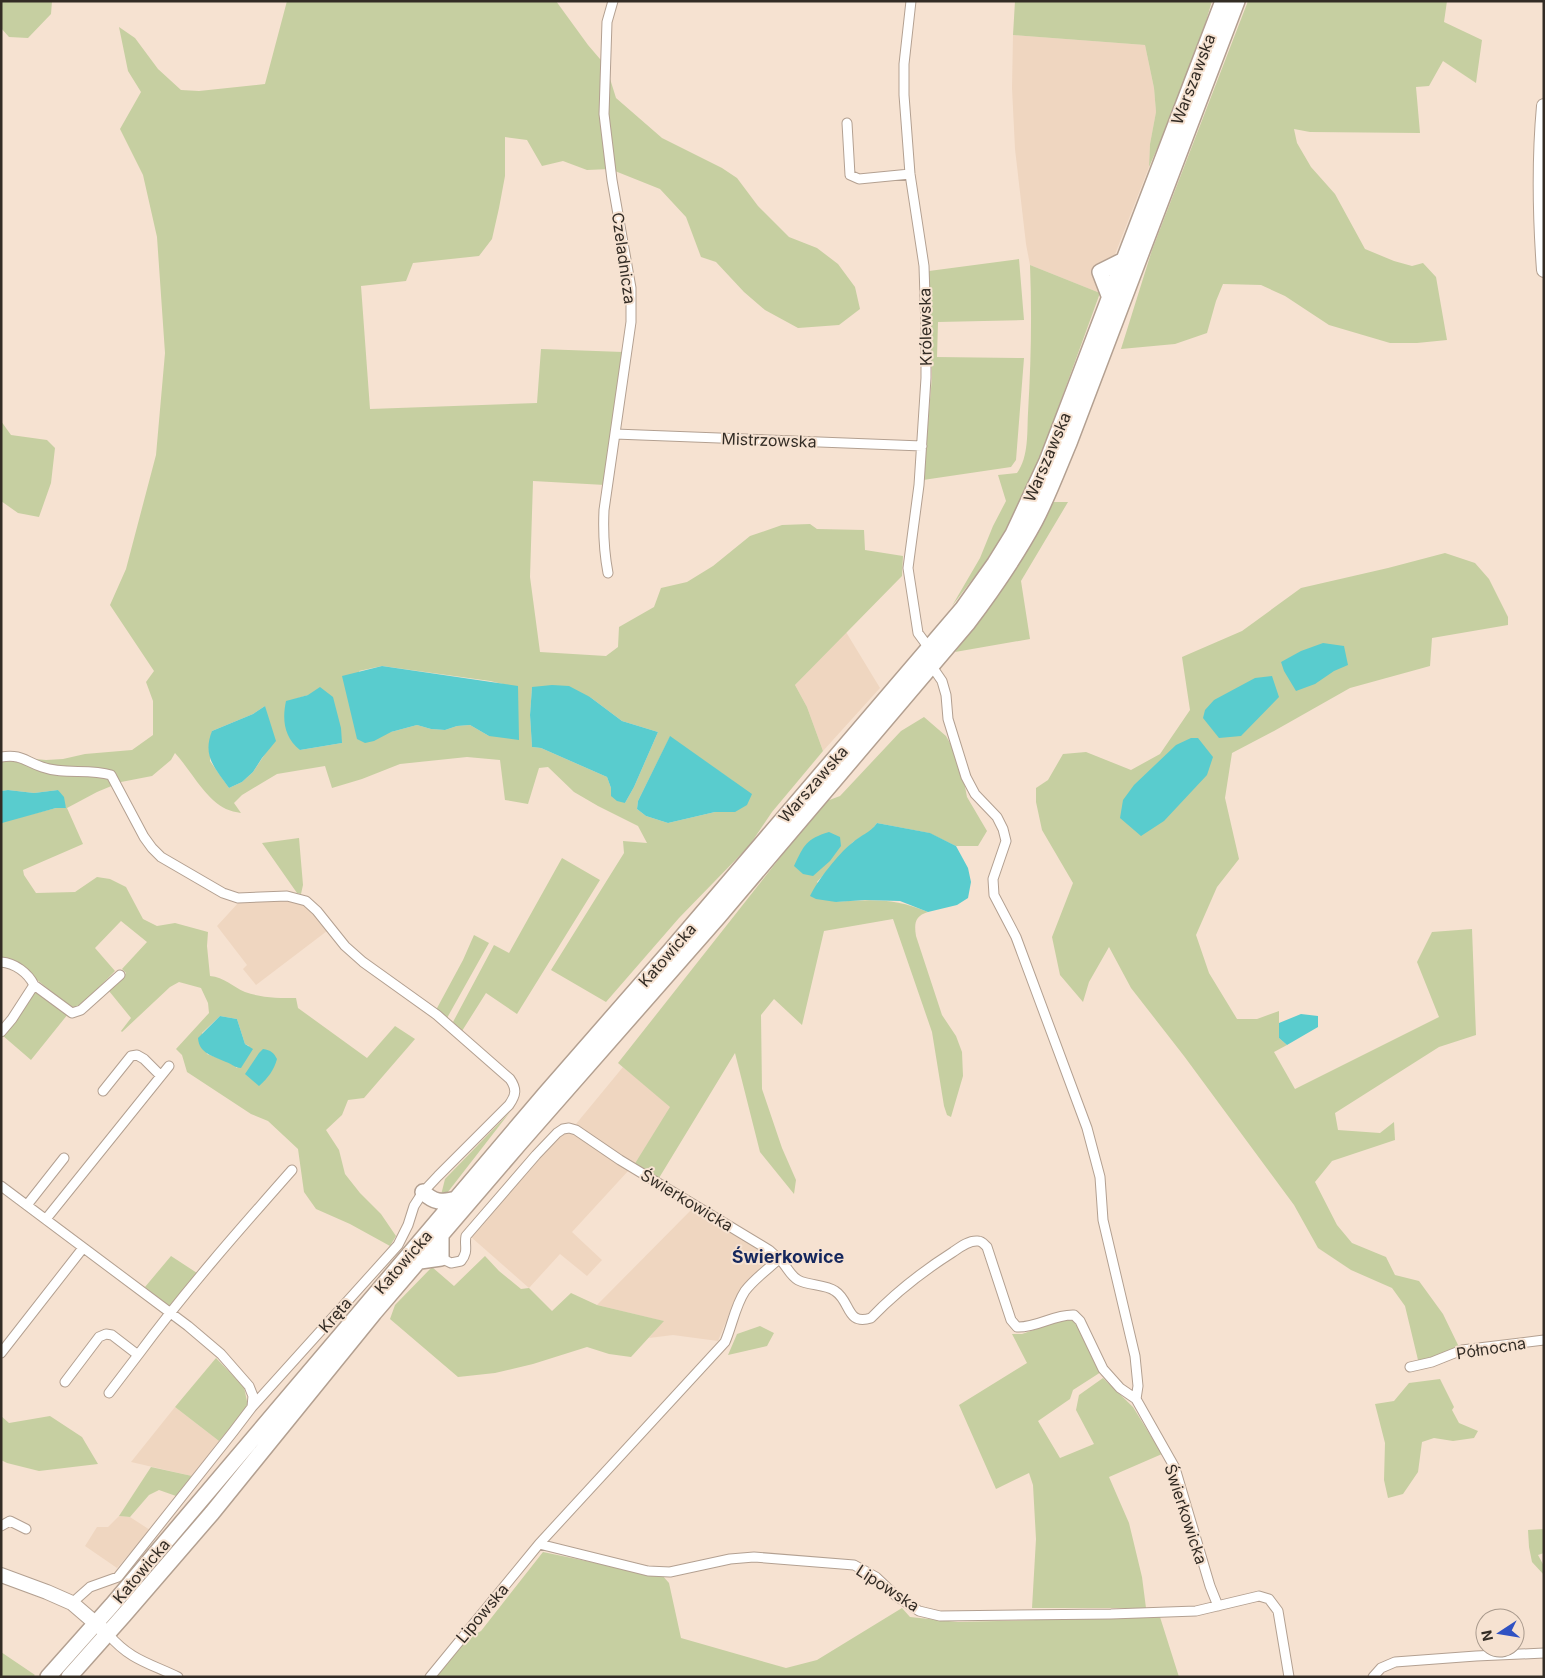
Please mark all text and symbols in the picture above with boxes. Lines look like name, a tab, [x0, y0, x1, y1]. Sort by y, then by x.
street label: Warszawska	[1167, 31, 1219, 127]
street label: Czeladnicza	[608, 211, 640, 305]
street label: Królewska	[914, 288, 936, 366]
street label: Warszawska	[1019, 409, 1075, 505]
street label: Mistrzowska	[721, 428, 817, 452]
street label: Warszawska	[774, 741, 852, 827]
street label: Katowicka	[634, 919, 700, 991]
street label: Świerkowicka	[637, 1165, 737, 1235]
street label: Katowicka	[370, 1226, 436, 1298]
district label: Świerkowice	[732, 1246, 845, 1267]
street label: Kręta	[314, 1293, 356, 1337]
street label: Północna	[1455, 1333, 1527, 1363]
street label: Świerkowicka	[1160, 1461, 1212, 1567]
street label: Katowicka	[108, 1535, 174, 1607]
street label: Lipowska	[853, 1560, 923, 1616]
street label: Lipowska	[451, 1579, 513, 1647]
north arrow	[1475, 1608, 1525, 1658]
text: N	[1477, 1629, 1496, 1643]

